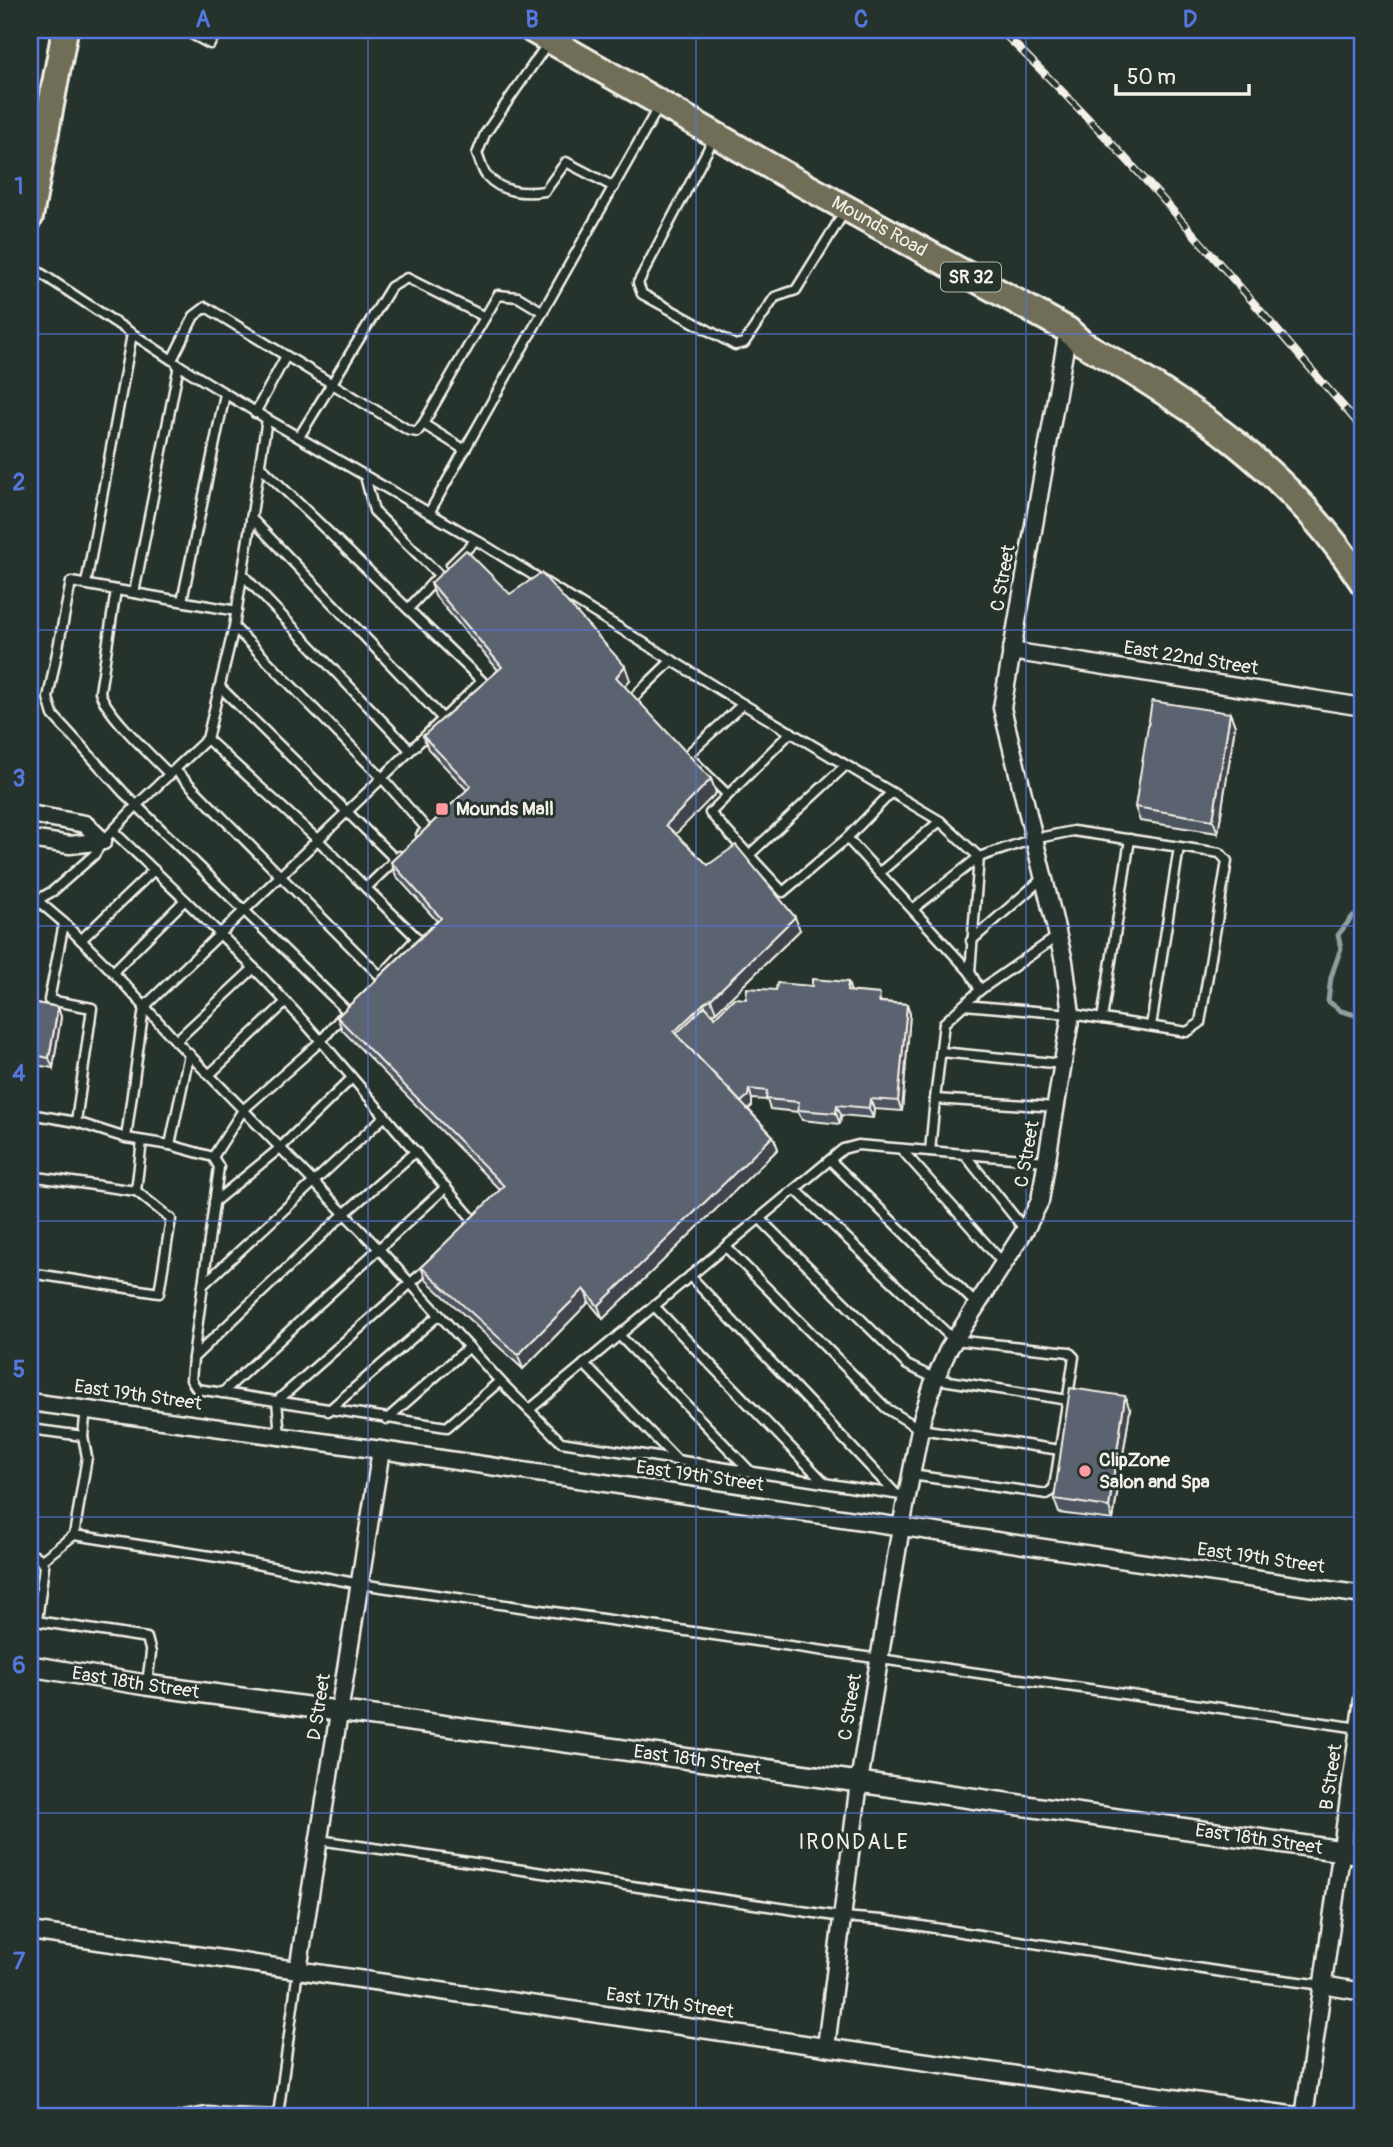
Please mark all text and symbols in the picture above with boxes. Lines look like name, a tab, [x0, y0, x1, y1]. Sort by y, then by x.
text: A	[196, 5, 211, 34]
text: B	[525, 5, 539, 34]
text: C	[854, 5, 868, 34]
text: D	[1183, 5, 1197, 34]
scale bar	[1116, 52, 1250, 96]
text: 50 m	[1127, 64, 1176, 91]
text: 1	[15, 172, 24, 201]
street label: Mounds Road	[827, 190, 931, 262]
road number: SR 32	[941, 262, 1001, 292]
text: 2	[13, 468, 26, 497]
street label: C Street	[985, 542, 1021, 613]
street label: East 22nd Street	[1122, 636, 1260, 681]
text: 3	[13, 764, 25, 793]
place label: Mounds Mall	[456, 797, 554, 821]
marker: Mounds Mall	[434, 801, 450, 817]
text: 4	[12, 1059, 26, 1088]
street label: C Street	[1009, 1118, 1045, 1189]
text: 5	[13, 1355, 25, 1384]
street label: East 19th Street	[73, 1374, 204, 1416]
place label: ClipZone Salon and Spa	[1099, 1448, 1210, 1494]
street label: East 19th Street	[635, 1455, 766, 1497]
marker: ClipZone Salon and Spa	[1077, 1463, 1093, 1479]
street label: East 19th Street	[1196, 1537, 1327, 1579]
text: 6	[12, 1651, 26, 1680]
street label: East 18th Street	[70, 1661, 201, 1704]
street label: D Street	[302, 1671, 336, 1742]
street label: C Street	[833, 1672, 867, 1742]
street label: East 18th Street	[632, 1739, 763, 1781]
street label: B Street	[1314, 1742, 1348, 1812]
street label: East 18th Street	[1194, 1818, 1324, 1860]
district label: IRONDALE	[798, 1829, 910, 1856]
text: 7	[13, 1947, 26, 1976]
street label: East 17th Street	[605, 1982, 736, 2024]

